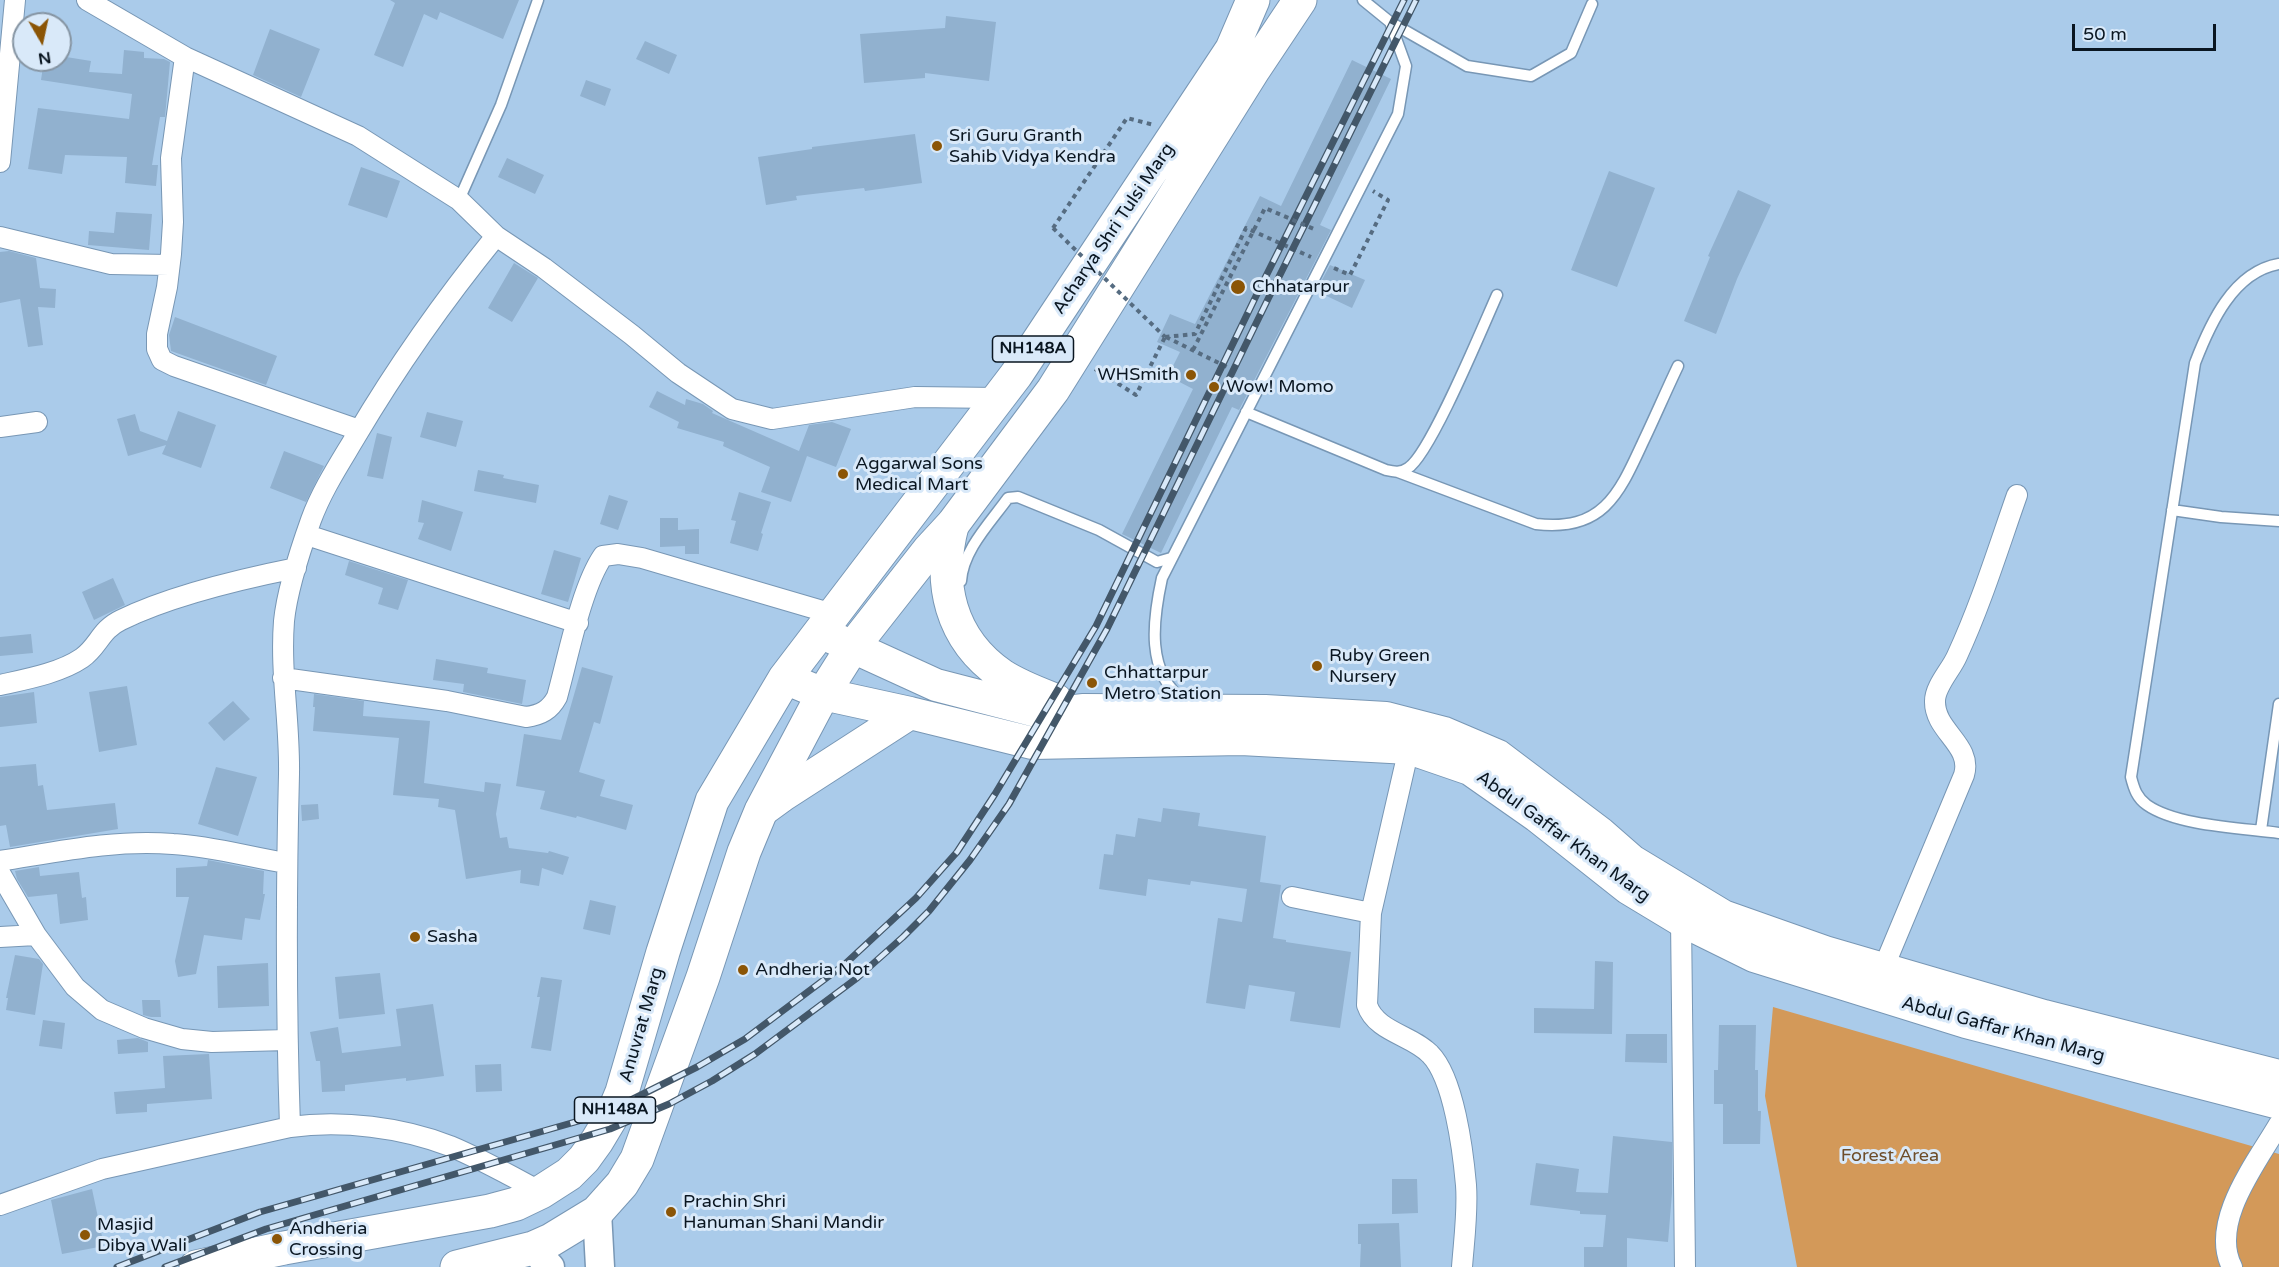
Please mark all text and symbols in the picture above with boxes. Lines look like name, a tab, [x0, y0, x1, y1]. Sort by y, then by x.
north arrow	[12, 12, 72, 72]
scale bar	[2075, 12, 2219, 50]
text: 50 m	[2083, 23, 2127, 45]
text: N	[37, 47, 52, 69]
place label: Sri Guru Granth Sahib Vidya Kendra	[949, 125, 1116, 168]
marker: Sri Guru Granth Sahib Vidya Kendra	[930, 139, 944, 153]
street label: Acharya Shri Tulsi Marg	[1049, 139, 1179, 319]
place label: Chhatarpur	[1252, 276, 1349, 298]
marker: Chhatarpur	[1229, 278, 1247, 296]
road number: NH148A	[992, 336, 1074, 362]
place label: WHSmith	[1097, 364, 1179, 386]
marker: WHSmith	[1184, 368, 1198, 382]
place label: Wow! Momo	[1226, 376, 1334, 398]
marker: Wow! Momo	[1207, 380, 1221, 394]
place label: Aggarwal Sons Medical Mart	[855, 453, 983, 496]
marker: Aggarwal Sons Medical Mart	[836, 467, 850, 481]
place label: Ruby Green Nursery	[1329, 645, 1430, 688]
marker: Ruby Green Nursery	[1310, 659, 1324, 673]
place label: Chhattarpur Metro Station	[1104, 662, 1221, 704]
marker: Chhattarpur Metro Station	[1085, 676, 1099, 690]
street label: Abdul Gaffar Khan Marg	[1472, 767, 1654, 907]
place label: Sasha	[427, 926, 478, 948]
marker: Sasha	[408, 930, 422, 944]
place label: Andheria Not	[755, 959, 870, 981]
marker: Andheria Not	[736, 963, 750, 977]
street label: Anuvrat Marg	[615, 965, 669, 1085]
street label: Abdul Gaffar Khan Marg	[1899, 992, 2107, 1068]
road number: NH148A	[574, 1097, 656, 1123]
park label: Forest Area	[1841, 1145, 1939, 1167]
place label: Prachin Shri Hanuman Shani Mandir	[683, 1191, 884, 1234]
marker: Prachin Shri Hanuman Shani Mandir	[664, 1205, 678, 1219]
place label: Masjid Dibya Wali	[97, 1214, 187, 1256]
place label: Andheria Crossing	[289, 1218, 367, 1260]
marker: Masjid Dibya Wali	[78, 1228, 92, 1242]
marker: Andheria Crossing	[270, 1232, 284, 1246]

